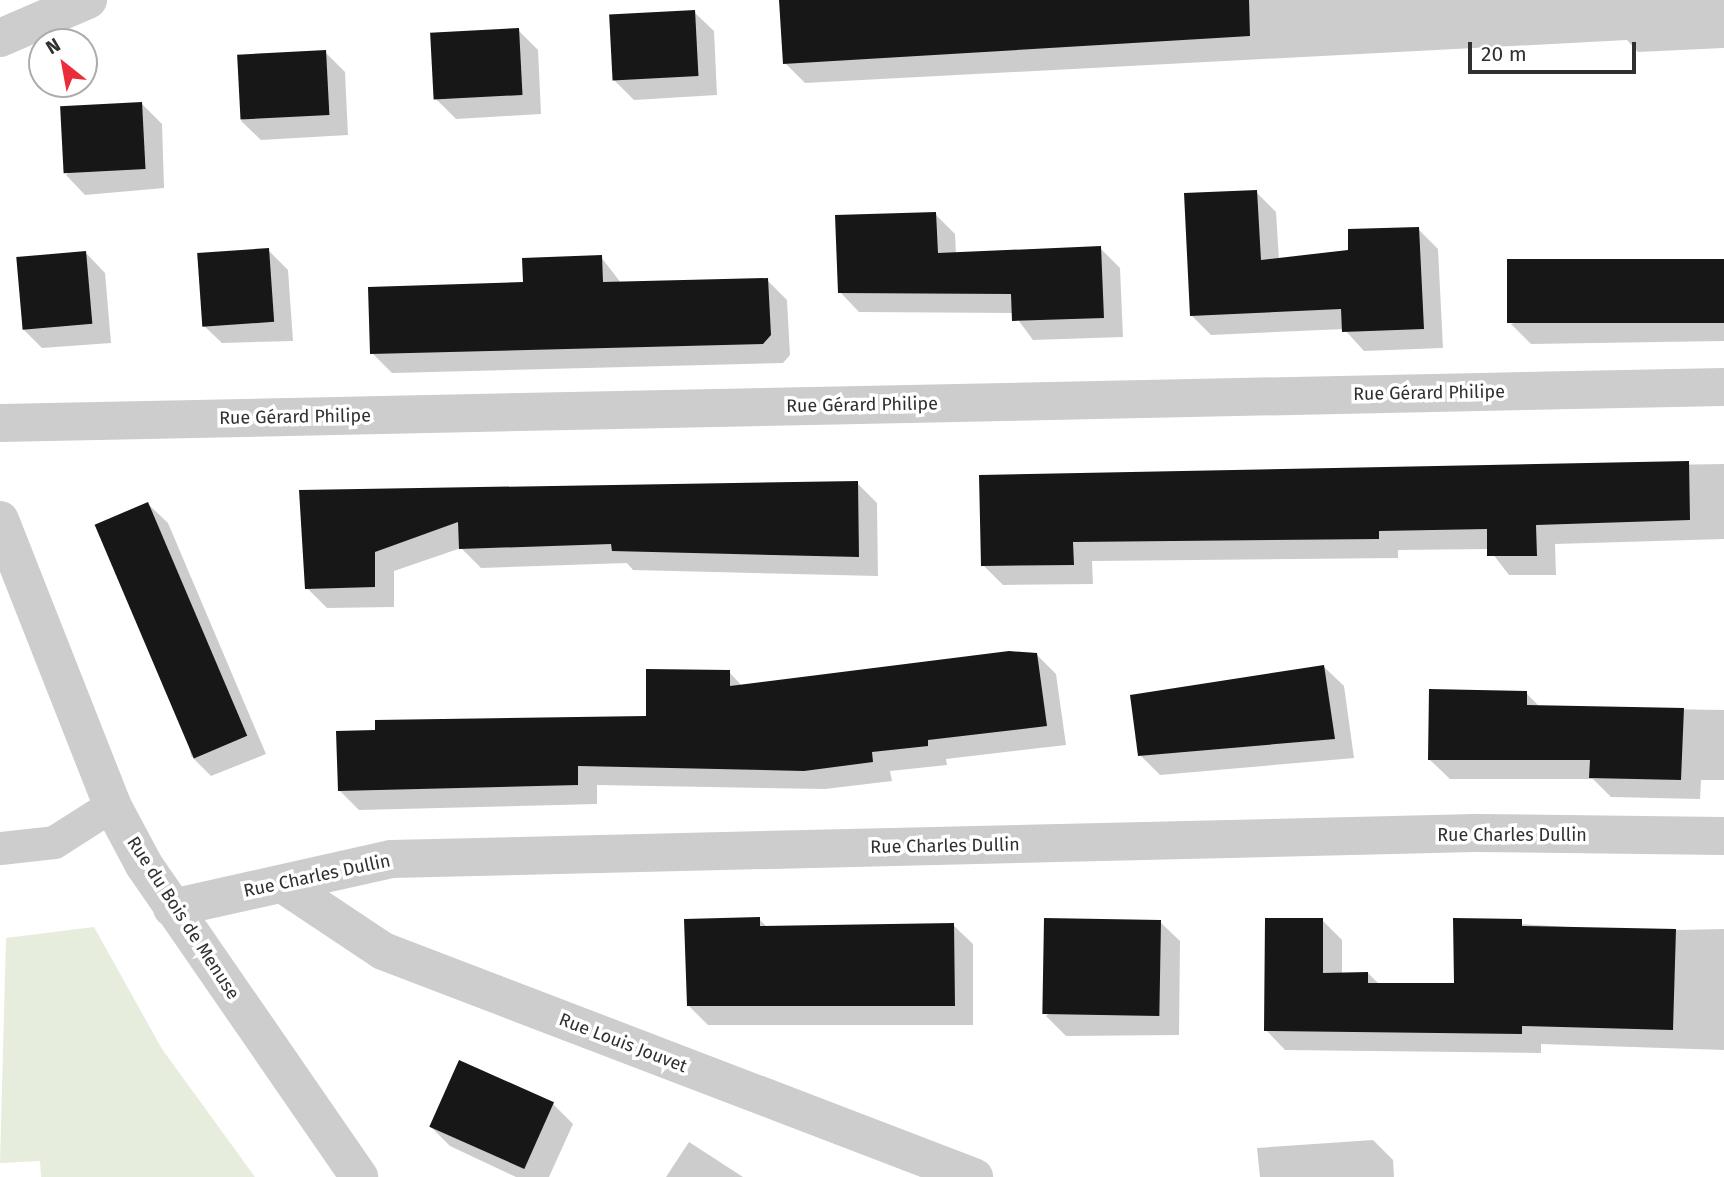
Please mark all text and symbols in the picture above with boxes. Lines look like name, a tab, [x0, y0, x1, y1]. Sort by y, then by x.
north arrow	[28, 28, 98, 98]
scale bar	[1472, 28, 1640, 72]
text: N	[42, 33, 64, 59]
text: 20 m	[1481, 41, 1527, 67]
street label: Rue Gérard Philipe	[1353, 381, 1505, 405]
street label: Rue Gérard Philipe	[786, 393, 938, 417]
street label: Rue Gérard Philipe	[219, 405, 371, 429]
street label: Rue Charles Dullin	[1437, 824, 1587, 846]
street label: Rue du Bois de Menuse	[122, 832, 244, 1004]
street label: Rue Charles Dullin	[870, 834, 1020, 858]
street label: Rue Charles Dullin	[242, 850, 392, 902]
street label: Rue Louis Jouvet	[556, 1009, 690, 1077]

